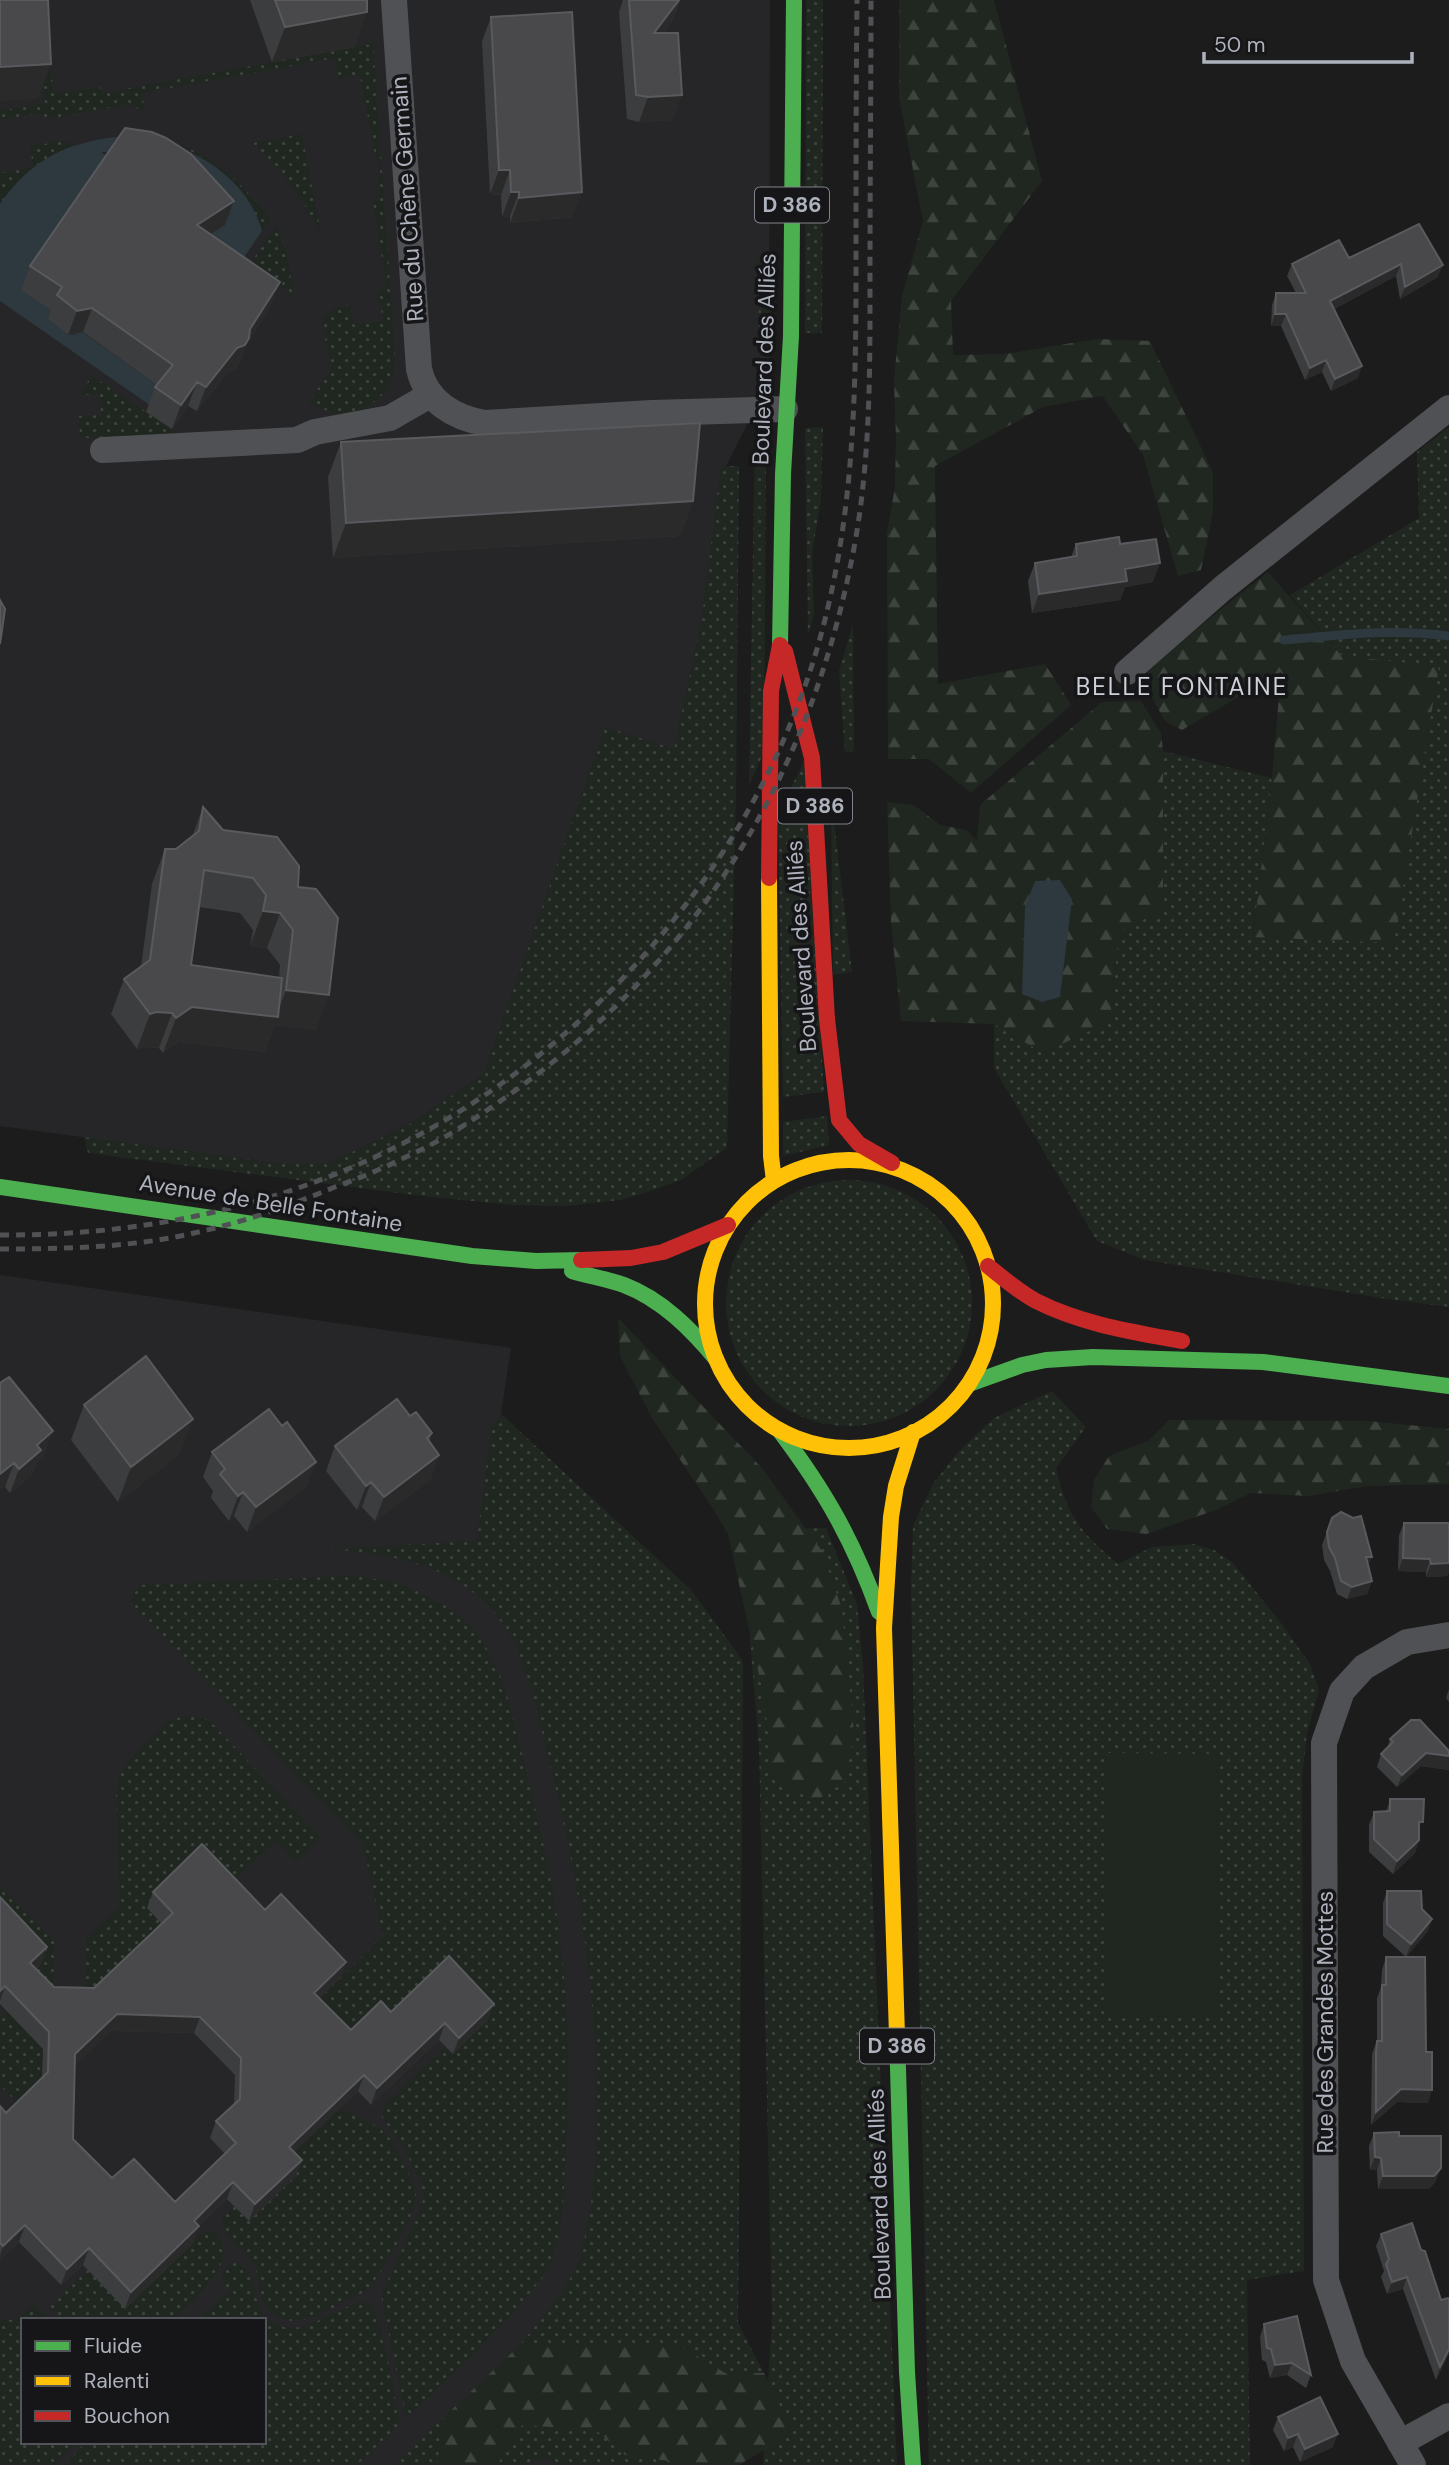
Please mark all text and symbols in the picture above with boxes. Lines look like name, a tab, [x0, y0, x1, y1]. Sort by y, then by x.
scale bar	[1204, 21, 1412, 65]
text: 50 m	[1214, 31, 1265, 59]
street label: Rue du Chêne Germain	[383, 75, 431, 323]
road number: D 386	[755, 188, 829, 222]
street label: Boulevard des Alliés	[745, 253, 783, 465]
district label: BELLE FONTAINE	[1076, 671, 1288, 702]
road number: D 386	[778, 788, 852, 824]
street label: Boulevard des Alliés	[779, 839, 823, 1053]
street label: Avenue de Belle Fontaine	[137, 1167, 405, 1239]
street label: Rue des Grandes Mottes	[1310, 1891, 1340, 2153]
road number: D 386	[860, 2028, 934, 2064]
street label: Boulevard des Alliés	[860, 2088, 898, 2300]
legend	[21, 2318, 266, 2444]
text: Fluide	[84, 2332, 142, 2360]
text: Ralenti	[84, 2367, 150, 2395]
text: Bouchon	[84, 2402, 170, 2430]

